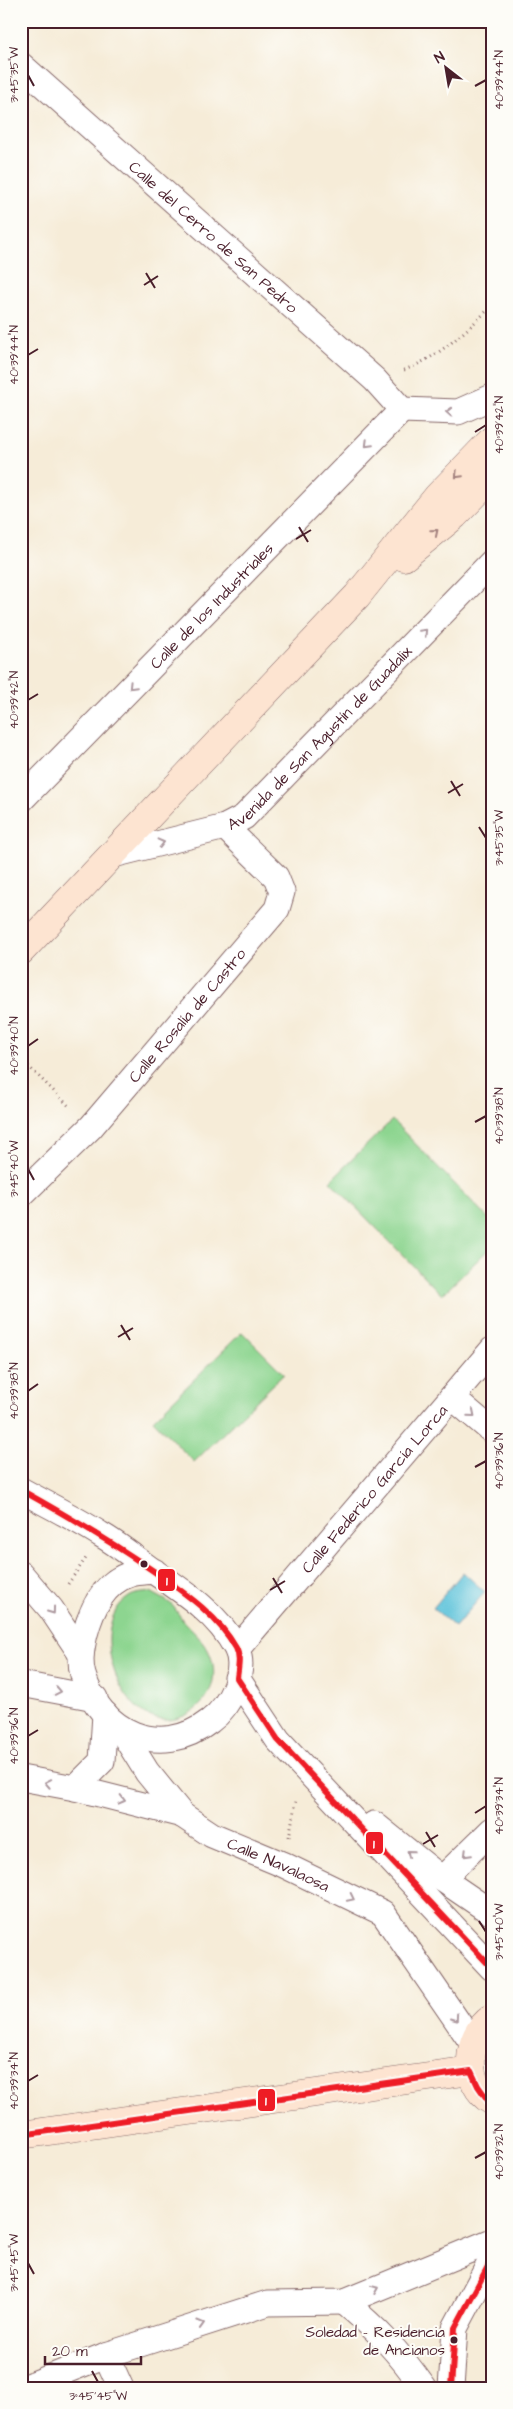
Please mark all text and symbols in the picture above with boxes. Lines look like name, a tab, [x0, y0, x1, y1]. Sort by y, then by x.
north arrow	[420, 42, 470, 92]
text: 3°45'35"W	[6, 46, 23, 103]
text: N	[431, 47, 449, 69]
text: 40°39'44"N	[491, 50, 508, 110]
street label: Calle del Cerro de San Pedro	[124, 156, 302, 318]
text: 40°39'44"N	[6, 325, 23, 385]
text: 40°39'42"N	[491, 395, 508, 454]
one-way arrow	[444, 406, 452, 417]
one-way arrow	[364, 438, 373, 447]
one-way arrow	[455, 469, 464, 478]
one-way arrow	[429, 528, 438, 537]
street label: Calle de los Industriales	[145, 538, 279, 674]
one-way arrow	[418, 628, 427, 637]
street label: Avenida de San Agustín de Guadalix	[224, 641, 417, 836]
text: 40°39'42"N	[6, 670, 23, 729]
one-way arrow	[129, 680, 138, 689]
text: 3°45'35"W	[491, 809, 508, 866]
one-way arrow	[156, 838, 165, 849]
street label: Calle Rosalía de Castro	[124, 943, 251, 1088]
text: 40°39'40"N	[6, 1016, 23, 1076]
text: 40°39'38"N	[491, 1087, 508, 1145]
text: 3°45'40"W	[6, 1140, 23, 1198]
text: 40°39'38"N	[6, 1362, 23, 1420]
street label: Calle Federico García Lorca	[296, 1400, 453, 1578]
one-way arrow	[466, 1408, 475, 1417]
text: 40°39'36"N	[491, 1432, 508, 1490]
unlabelled marker	[139, 1559, 149, 1569]
line badge: 1	[157, 1568, 176, 1592]
text: 1	[166, 1571, 168, 1591]
one-way arrow	[46, 1606, 56, 1615]
one-way arrow	[54, 1685, 62, 1695]
text: 40°39'36"N	[6, 1707, 23, 1765]
text: 40°39'34"N	[491, 1777, 508, 1835]
one-way arrow	[44, 1778, 53, 1788]
one-way arrow	[118, 1794, 127, 1805]
line badge: 1	[365, 1831, 384, 1855]
street label: Calle Navalaosa	[224, 1833, 333, 1897]
text: 1	[373, 1834, 375, 1854]
one-way arrow	[464, 1848, 473, 1857]
one-way arrow	[407, 1850, 416, 1858]
one-way arrow	[346, 1891, 355, 1902]
text: 3°45'40"W	[491, 1903, 508, 1961]
one-way arrow	[449, 2012, 458, 2022]
text: 40°39'34"N	[6, 2052, 23, 2110]
line badge: 1	[257, 2088, 276, 2112]
text: 1	[265, 2091, 267, 2111]
text: 40°39'32"N	[491, 2123, 508, 2180]
text: 3°45'45"W	[6, 2233, 23, 2292]
one-way arrow	[370, 2285, 379, 2295]
one-way arrow	[196, 2320, 205, 2330]
place label: Soledad - Residencia de Ancianos	[305, 2322, 445, 2361]
scale bar	[45, 2334, 141, 2366]
marker: Soledad - Residencia de Ancianos	[449, 2335, 459, 2345]
text: 20 m	[52, 2341, 88, 2362]
text: 3°45'45"W	[69, 2388, 128, 2405]

